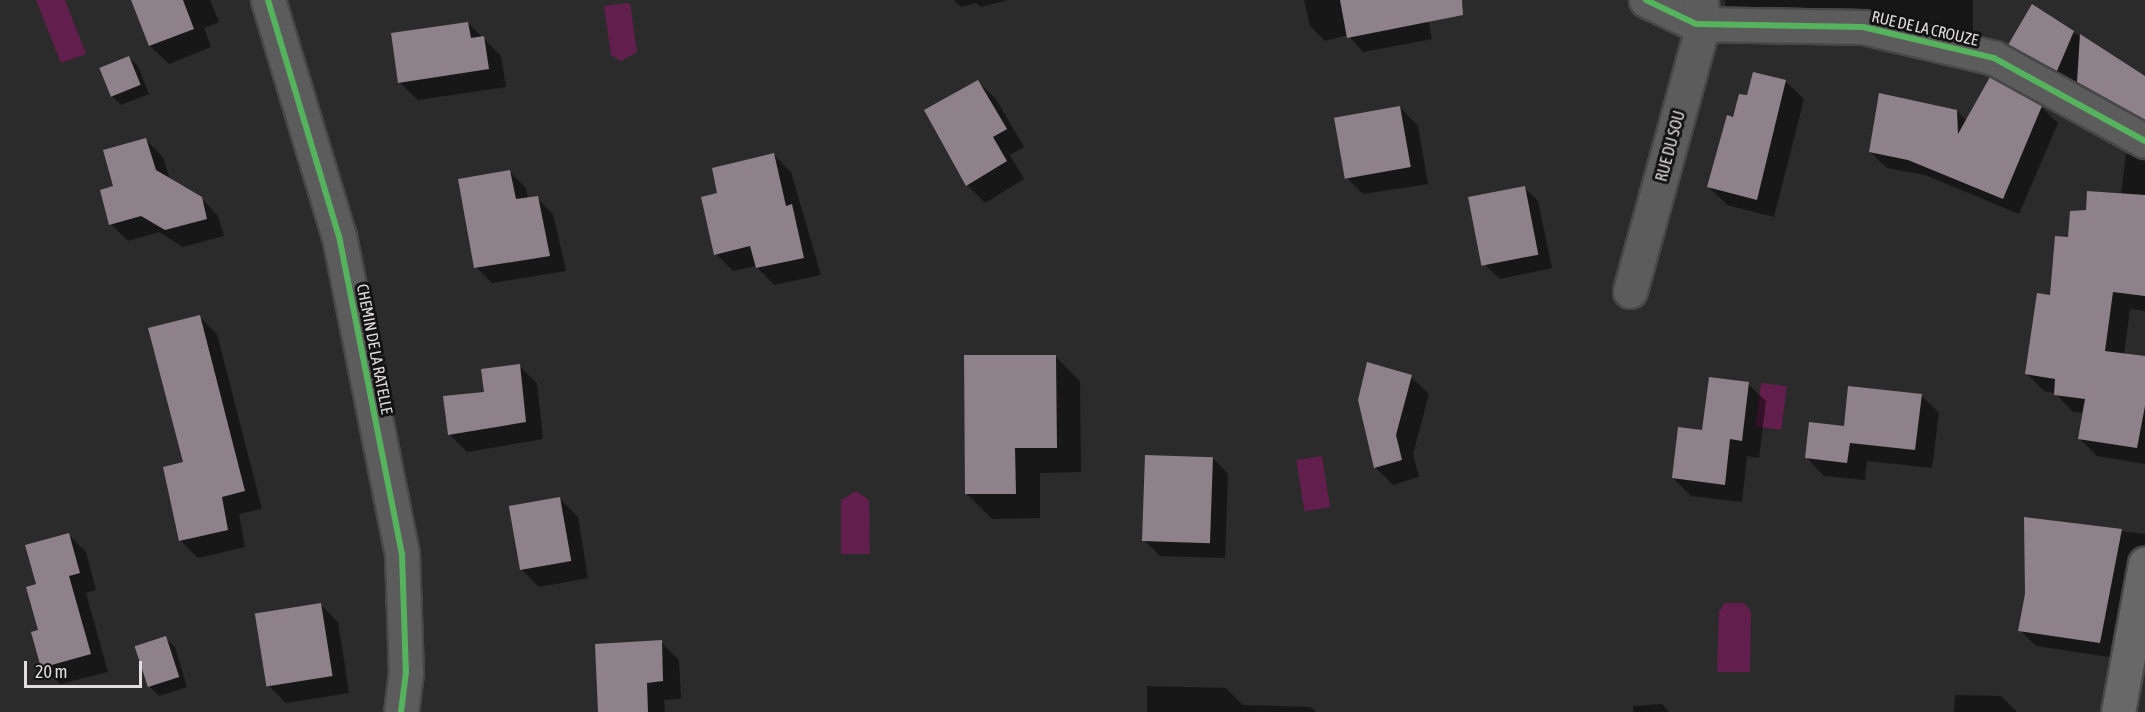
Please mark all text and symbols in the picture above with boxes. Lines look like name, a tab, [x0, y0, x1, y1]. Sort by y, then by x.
street label: RUE DE LA CROUZE	[1870, 6, 1980, 50]
street label: RUE DU SOU	[1651, 108, 1689, 184]
street label: CHEMIN DE LA RATELLE	[353, 282, 397, 416]
scale bar	[27, 649, 146, 687]
text: 20 m	[35, 661, 67, 682]

